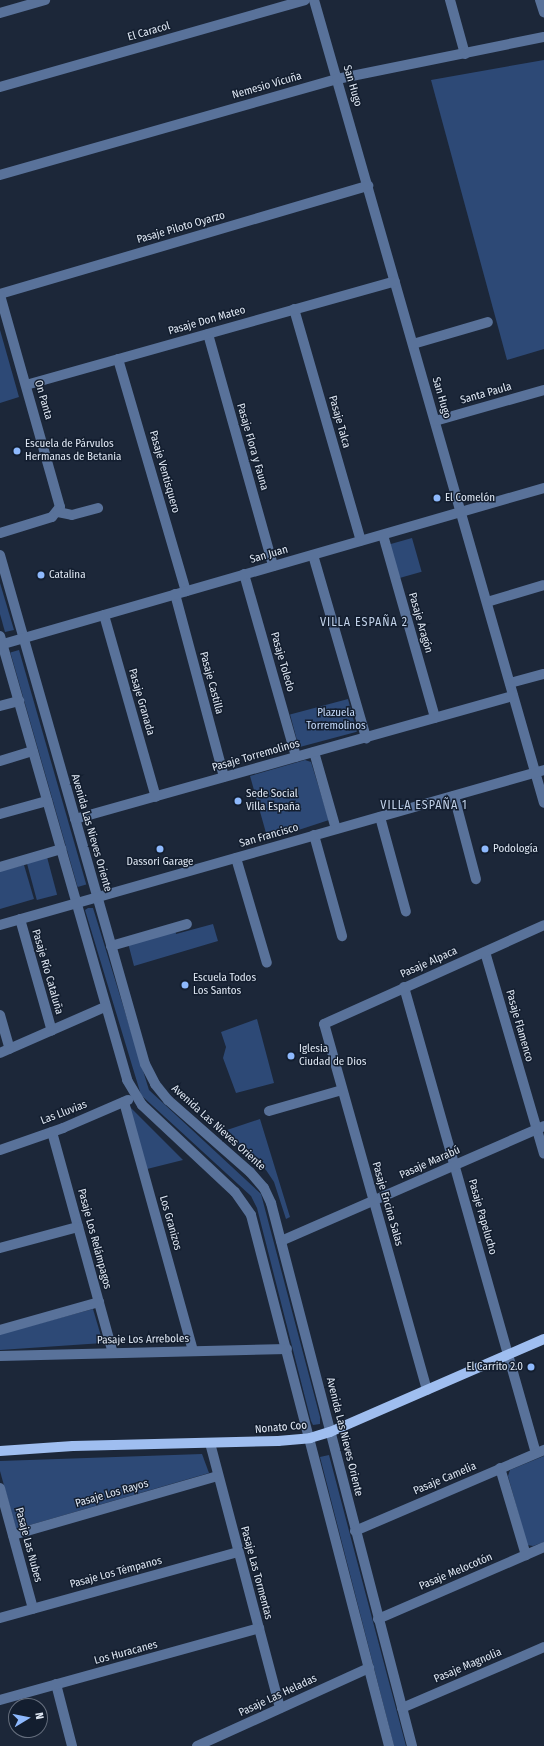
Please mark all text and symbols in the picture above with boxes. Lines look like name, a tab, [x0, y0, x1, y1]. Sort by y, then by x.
street label: El Caracol	[126, 20, 172, 44]
street label: San Hugo	[340, 64, 364, 108]
street label: Nemesio Vicuña	[231, 70, 303, 102]
street label: Pasaje Piloto Oyarzo	[135, 209, 227, 247]
street label: Pasaje Don Mateo	[167, 304, 247, 338]
street label: San Hugo	[429, 376, 453, 420]
street label: On Panta	[31, 379, 55, 421]
street label: Santa Paula	[459, 380, 513, 408]
street label: Pasaje Talca	[325, 394, 353, 450]
street label: Pasaje Flora y Fauna	[233, 402, 271, 492]
street label: Pasaje Ventisquero	[146, 429, 182, 515]
place label: Escuela de Párvulos Hermanas de Betania	[25, 438, 121, 464]
marker: Escuela de Párvulos Hermanas de Betania	[12, 446, 22, 456]
place label: El Comelón	[445, 491, 495, 505]
marker: El Comelón	[432, 493, 442, 503]
street label: San Juan	[248, 543, 290, 567]
place label: Catalina	[49, 568, 86, 582]
marker: Catalina	[36, 570, 46, 580]
street label: Pasaje Aragón	[405, 591, 435, 655]
district label: VILLA ESPAÑA 2	[320, 616, 408, 630]
street label: Pasaje Toledo	[267, 631, 297, 693]
street label: Pasaje Castilla	[196, 650, 226, 716]
street label: Pasaje Granada	[125, 667, 157, 737]
park label: Plazuela Torremolinos	[306, 707, 366, 733]
street label: Pasaje Torremolinos	[211, 737, 301, 775]
street label: Avenida Las Nieves Oriente	[68, 773, 114, 893]
place label: Sede Social Villa España	[246, 788, 300, 814]
marker: Sede Social Villa España	[233, 796, 243, 806]
district label: VILLA ESPAÑA 1	[380, 799, 468, 813]
street label: San Francisco	[238, 821, 300, 851]
place label: Podología	[493, 842, 538, 856]
marker: Dassori Garage	[155, 844, 165, 854]
marker: Podología	[480, 844, 490, 854]
place label: Dassori Garage	[127, 855, 193, 869]
street label: Pasaje Río Cataluña	[29, 928, 65, 1016]
street label: Pasaje Alpaca	[398, 945, 460, 981]
place label: Escuela Todos Los Santos	[193, 972, 256, 998]
marker: Escuela Todos Los Santos	[180, 980, 190, 990]
street label: Pasaje Flamenco	[502, 989, 536, 1063]
place label: Iglesia Ciudad de Dios	[299, 1043, 366, 1069]
marker: Iglesia Ciudad de Dios	[286, 1051, 296, 1061]
street label: Avenida Las Nieves Oriente	[168, 1082, 268, 1174]
street label: Las Lluvias	[39, 1098, 89, 1128]
street label: Pasaje Marabú	[398, 1144, 462, 1182]
street label: Pasaje Encina Salas	[369, 1160, 405, 1248]
street label: Pasaje Papelucho	[465, 1178, 499, 1256]
street label: Pasaje Los Relámpagos	[74, 1187, 114, 1291]
street label: Los Granizos	[156, 1194, 184, 1252]
street label: Pasaje Los Arreboles	[97, 1333, 189, 1347]
place label: El Carrito 2.0	[467, 1360, 523, 1374]
marker: El Carrito 2.0	[526, 1362, 536, 1372]
street label: Avenida Las Nieves Oriente	[323, 1376, 365, 1498]
street label: Nonato Coo	[254, 1419, 308, 1437]
street label: Pasaje Camelia	[412, 1460, 478, 1498]
street label: Pasaje Los Rayos	[74, 1477, 150, 1511]
street label: Pasaje Las Nubes	[12, 1506, 44, 1584]
street label: Pasaje Las Tormentas	[237, 1525, 275, 1621]
street label: Pasaje Melocotón	[417, 1551, 495, 1593]
street label: Pasaje Los Témpanos	[69, 1554, 163, 1592]
street label: Los Huracanes	[93, 1638, 159, 1668]
street label: Pasaje Magnolia	[432, 1646, 504, 1686]
street label: Pasaje Las Heladas	[237, 1672, 319, 1720]
north arrow	[8, 1698, 48, 1738]
text: N	[32, 1712, 46, 1720]

